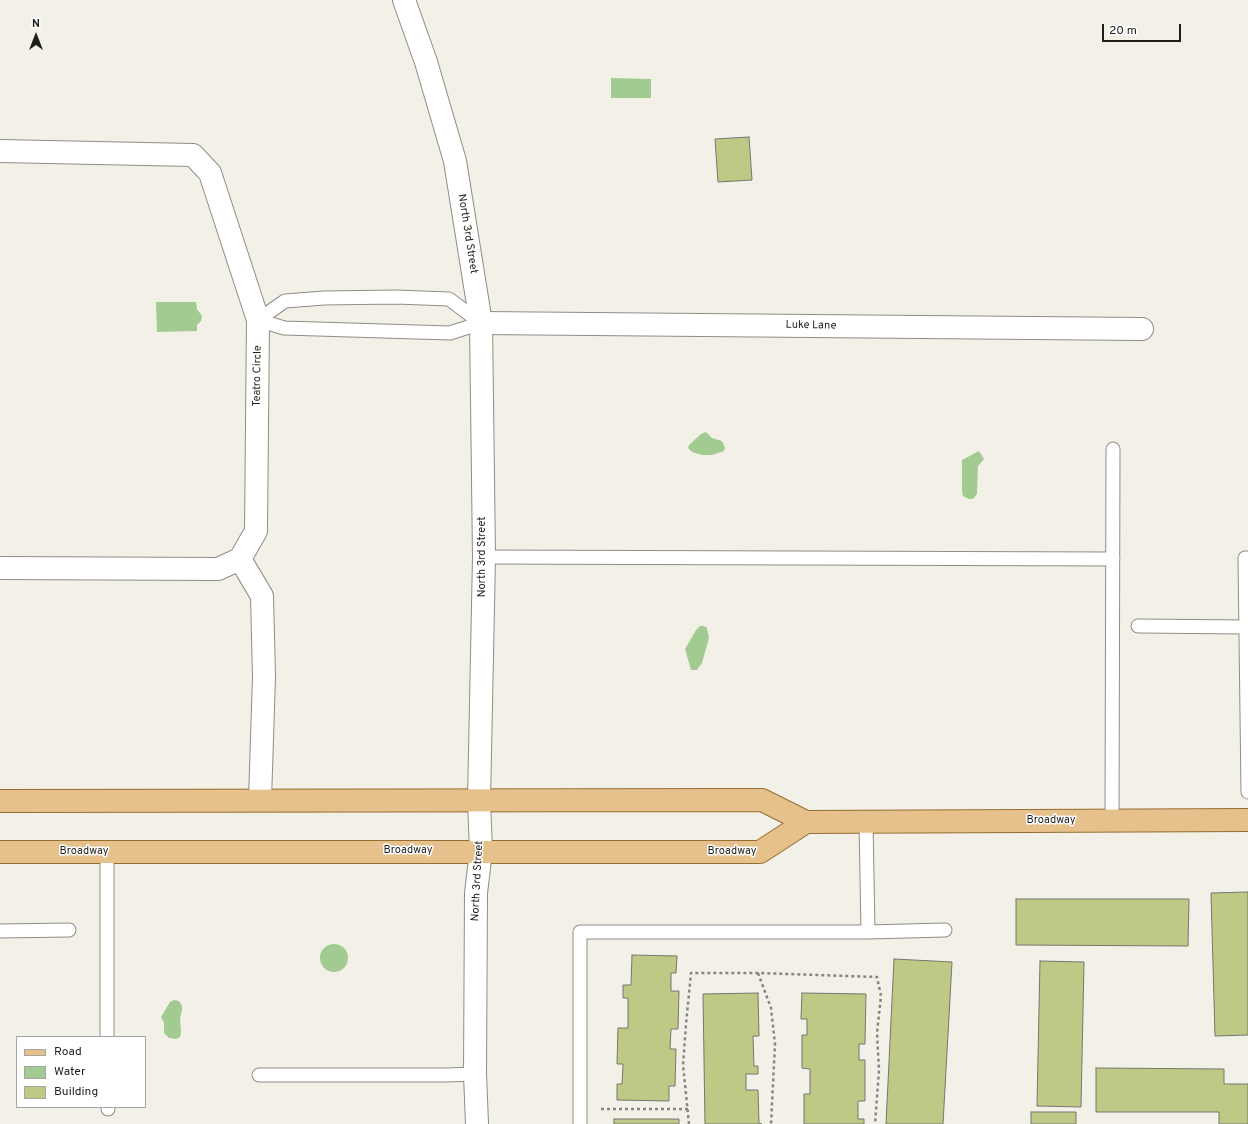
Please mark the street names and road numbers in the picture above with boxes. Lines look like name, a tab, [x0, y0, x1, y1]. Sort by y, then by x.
street label: North 3rd Street	[454, 193, 480, 275]
street label: Luke Lane	[786, 319, 836, 333]
street label: Teatro Circle	[251, 345, 265, 407]
street label: North 3rd Street	[476, 517, 490, 597]
street label: Broadway	[1027, 814, 1075, 828]
street label: North 3rd Street	[469, 840, 487, 922]
street label: Broadway	[384, 844, 432, 858]
street label: Broadway	[60, 845, 108, 859]
street label: Broadway	[708, 845, 756, 859]

